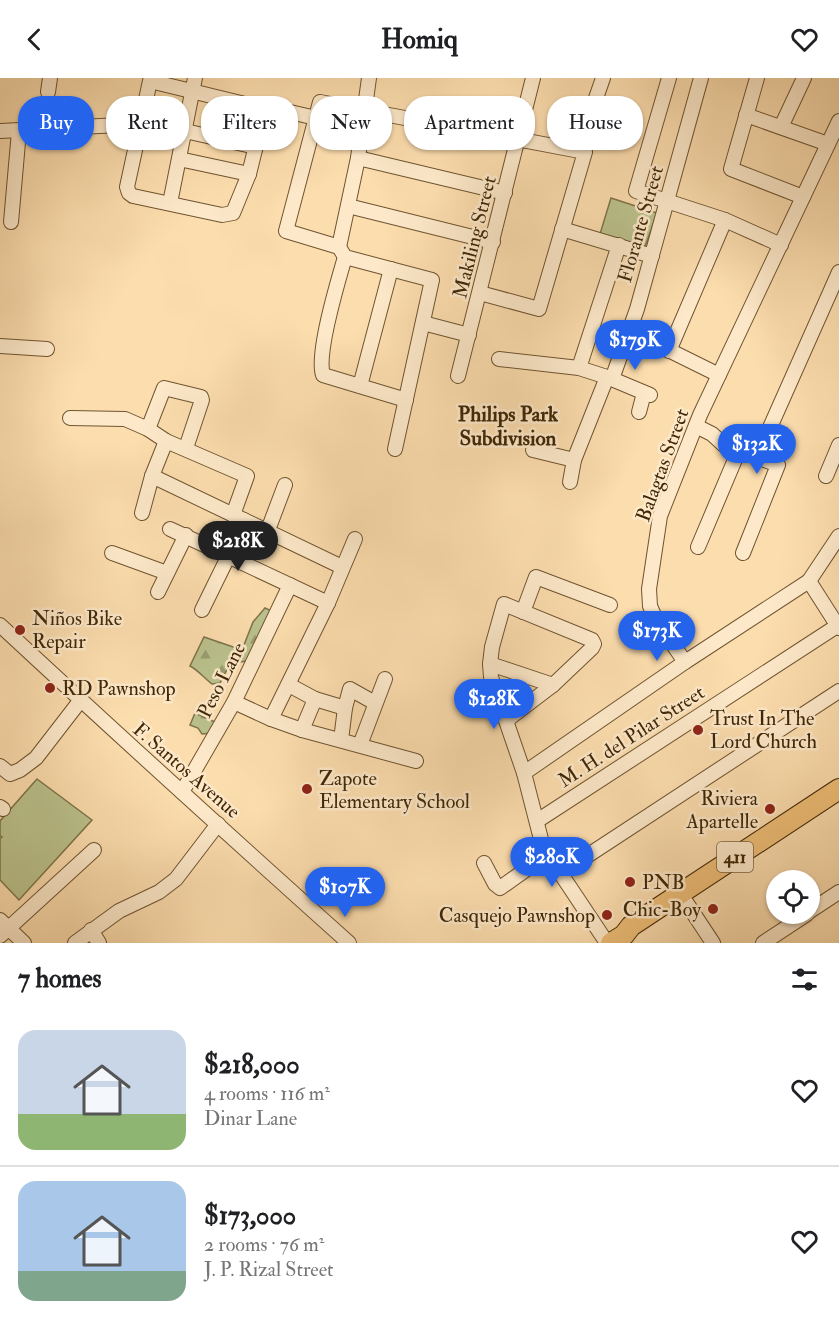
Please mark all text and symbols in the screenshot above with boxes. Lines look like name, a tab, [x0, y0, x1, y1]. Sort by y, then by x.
icon: back	[18, 23, 51, 56]
text: Homiq	[381, 23, 458, 56]
icon: heart	[788, 23, 821, 56]
chip: Buy	[18, 96, 94, 150]
chip: Rent	[106, 96, 189, 150]
chip: Filters	[201, 96, 298, 150]
chip: New	[310, 96, 392, 150]
chip: Apartment	[404, 96, 535, 150]
chip: House	[547, 96, 643, 150]
street label: Florante Street	[612, 162, 669, 285]
street label: Makiling Street	[447, 173, 502, 301]
pin: $179K	[593, 320, 677, 371]
text: $179K	[609, 327, 661, 352]
district label: Philips Park Subdivision	[458, 401, 559, 452]
street label: Balagtas Street	[630, 405, 695, 525]
pin: $132K	[715, 424, 799, 475]
text: $132K	[732, 431, 782, 456]
pin: $218K	[196, 521, 280, 572]
text: $218K	[212, 528, 264, 553]
place label: Niños Bike Repair	[32, 606, 122, 655]
pin: $173K	[615, 611, 699, 662]
text: $173K	[632, 618, 682, 643]
marker: Niños Bike Repair	[13, 623, 27, 637]
street label: Peso Lane	[192, 638, 251, 722]
place label: RD Pawnshop	[62, 676, 176, 702]
pin: $128K	[452, 679, 536, 730]
street label: M. H. del Pilar Street	[553, 679, 710, 793]
marker: RD Pawnshop	[43, 681, 57, 695]
text: $128K	[468, 686, 520, 711]
place label: Trust In The Lord Church	[710, 706, 817, 754]
street label: F. Santos Avenue	[128, 717, 245, 824]
marker: Trust In The Lord Church	[691, 723, 705, 737]
place label: Zapote Elementary School	[319, 766, 470, 814]
marker: Zapote Elementary School	[300, 782, 314, 796]
place label: Riviera Apartelle	[685, 786, 759, 835]
marker: Riviera Apartelle	[763, 802, 777, 816]
pin: $280K	[510, 837, 594, 888]
road number: 411	[717, 842, 753, 872]
text: $280K	[524, 844, 580, 869]
pin: $107K	[303, 867, 387, 918]
place label: PNB	[642, 870, 685, 895]
map controls	[766, 870, 820, 924]
button: locate	[766, 870, 820, 924]
text: $107K	[319, 874, 371, 899]
marker: PNB	[623, 875, 637, 889]
place label: Chic-Boy	[623, 897, 702, 922]
marker: Chic-Boy	[706, 902, 720, 916]
place label: Casquejo Pawnshop	[439, 903, 595, 929]
marker: Casquejo Pawnshop	[600, 908, 614, 922]
text: 7 homes	[18, 963, 101, 995]
icon: filters	[788, 963, 821, 996]
text: $218,000	[204, 1049, 300, 1081]
icon: home	[66, 1054, 138, 1126]
icon: heart	[788, 1074, 821, 1107]
text: 4 rooms · 116 m²	[204, 1081, 330, 1106]
text: Dinar Lane	[204, 1106, 297, 1131]
text: $173,000	[204, 1200, 296, 1232]
icon: home	[66, 1205, 138, 1277]
icon: heart	[788, 1225, 821, 1258]
text: 2 rooms · 76 m²	[204, 1232, 324, 1257]
text: J. P. Rizal Street	[204, 1257, 334, 1282]

